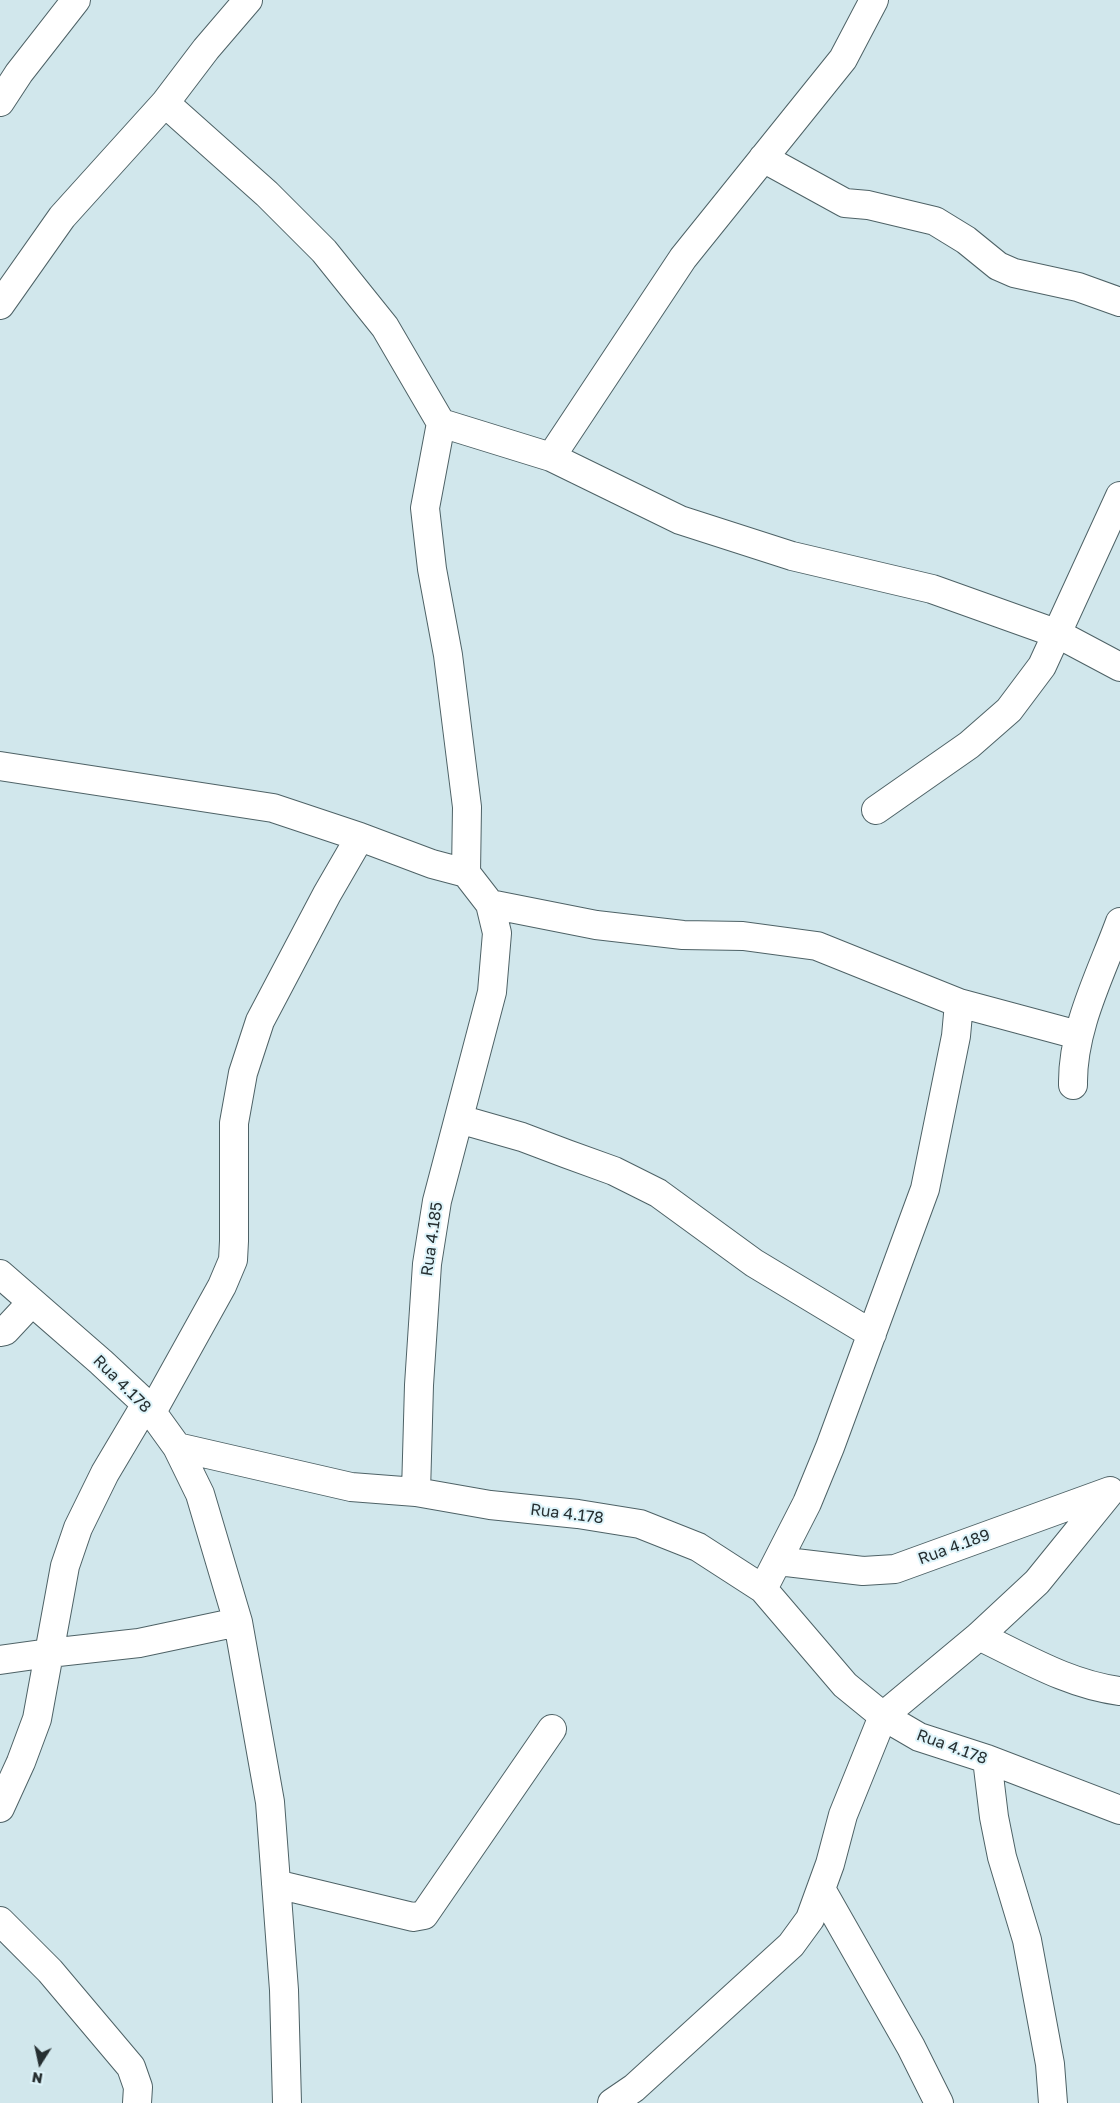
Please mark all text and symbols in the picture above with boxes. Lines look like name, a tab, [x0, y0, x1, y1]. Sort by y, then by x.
street label: Rua 4.185	[417, 1201, 447, 1277]
street label: Rua 4.178	[89, 1351, 155, 1417]
street label: Rua 4.178	[529, 1500, 605, 1528]
street label: Rua 4.189	[915, 1525, 993, 1569]
street label: Rua 4.178	[914, 1725, 990, 1769]
north arrow	[15, 2038, 65, 2088]
text: N	[31, 2069, 44, 2088]

